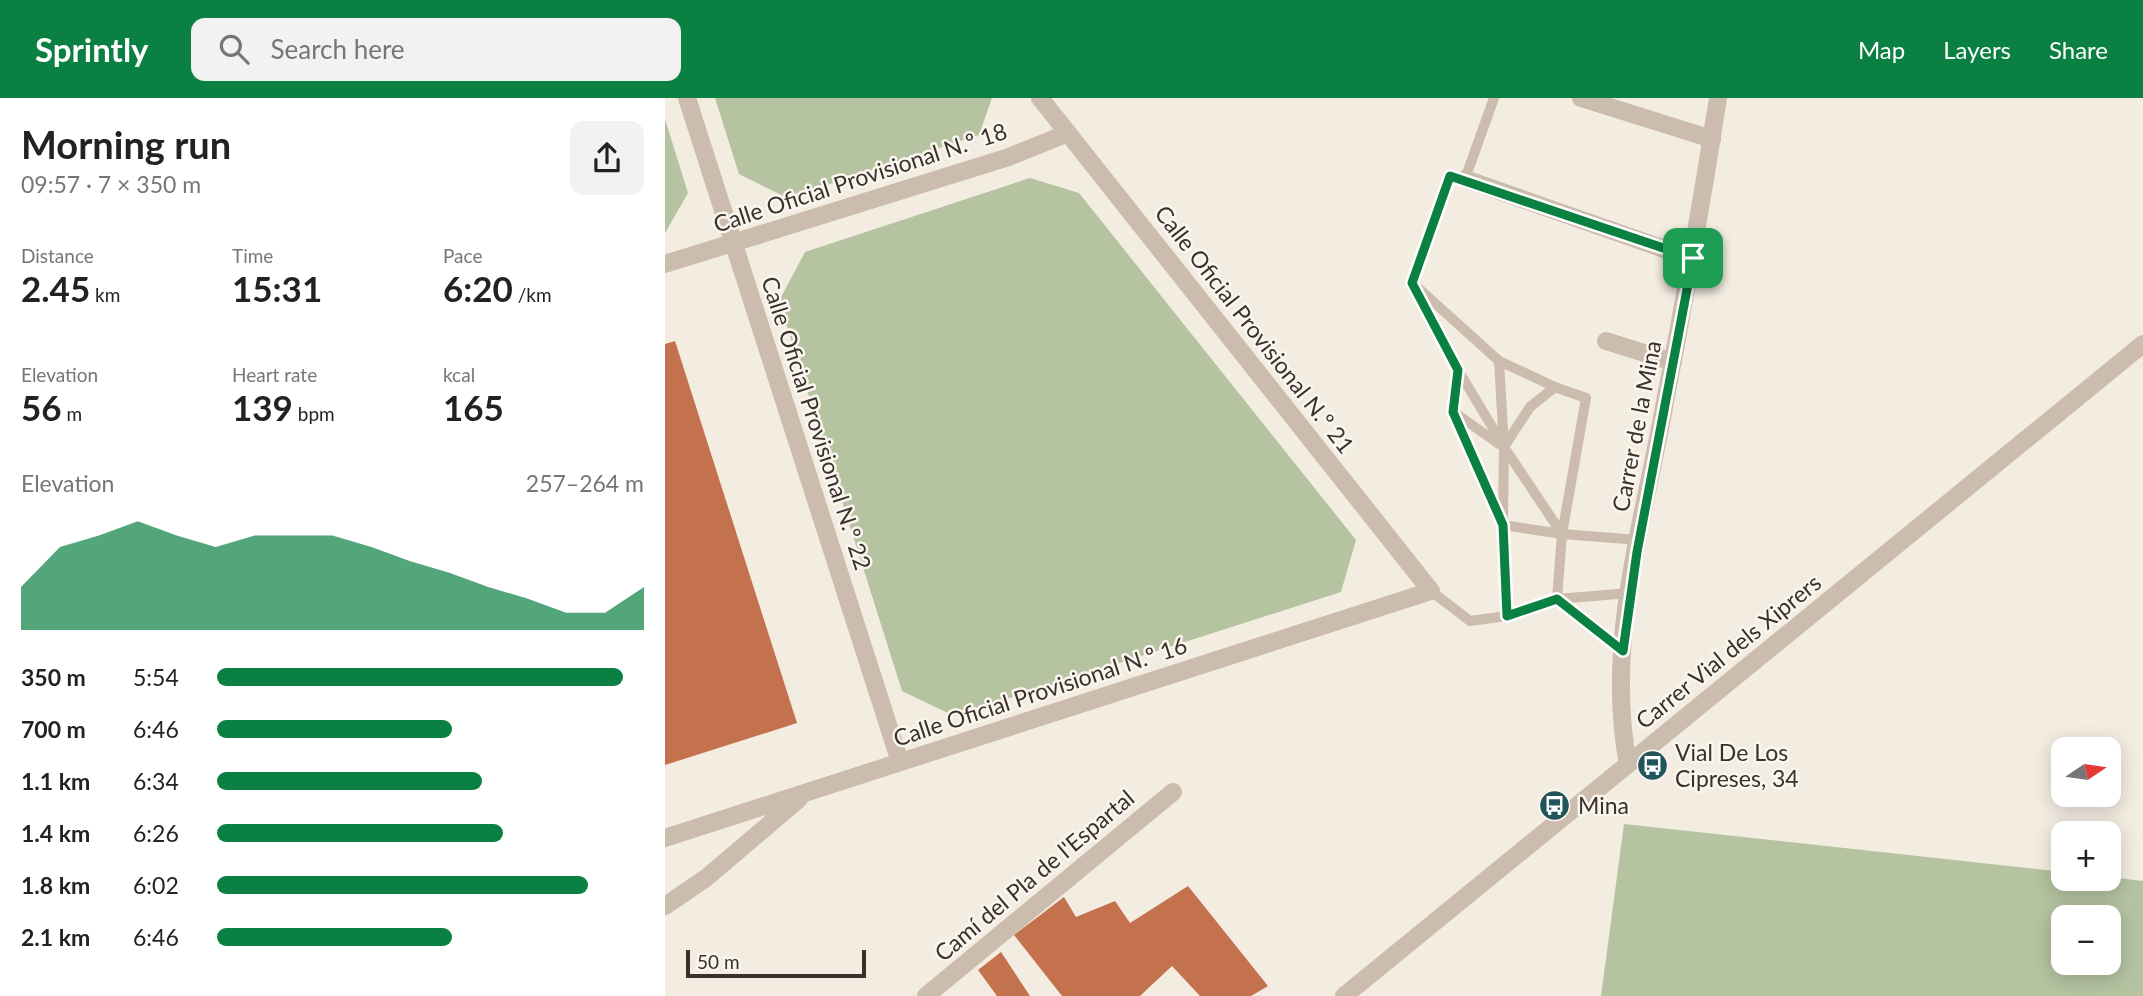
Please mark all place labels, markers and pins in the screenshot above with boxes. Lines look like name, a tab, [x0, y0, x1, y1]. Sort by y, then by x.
pin	[1663, 228, 1723, 288]
place label: Vial De Los Cipreses, 34	[1675, 738, 1799, 792]
bus stop icon: Vial De Los Cipreses, 34	[1635, 748, 1669, 782]
bus stop icon: Mina	[1538, 788, 1572, 822]
place label: Mina	[1578, 791, 1629, 819]

